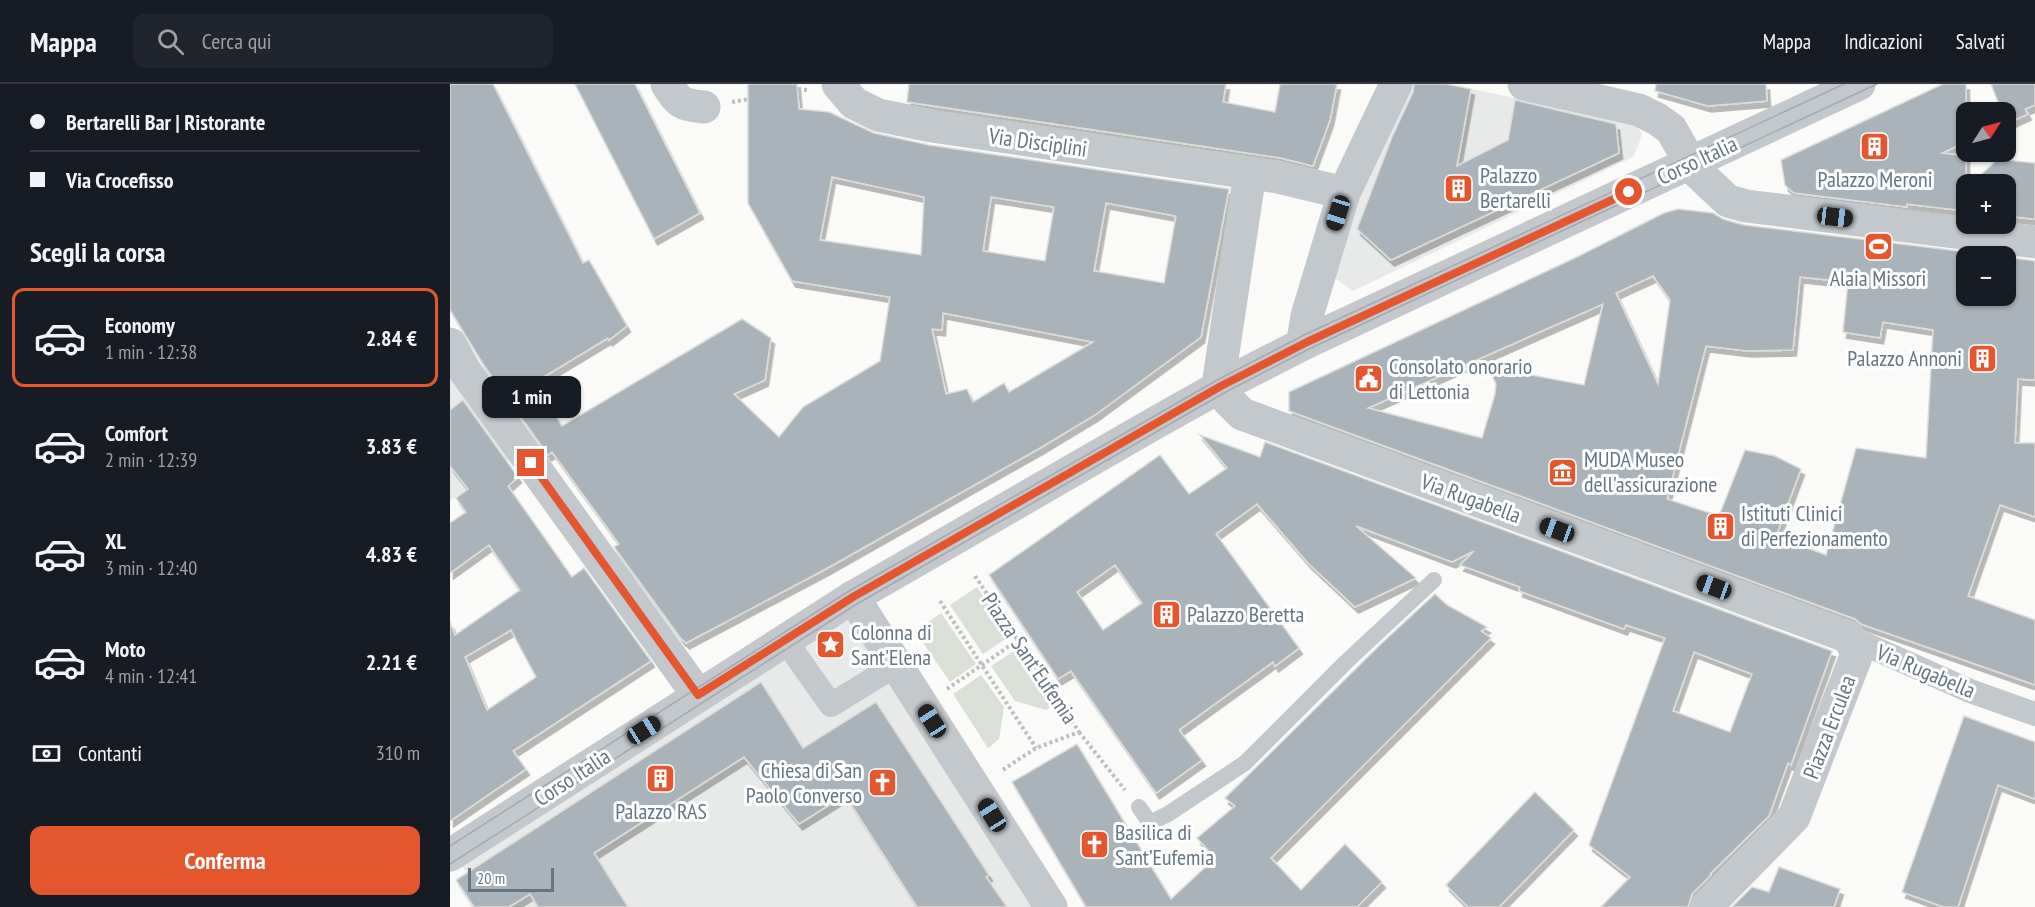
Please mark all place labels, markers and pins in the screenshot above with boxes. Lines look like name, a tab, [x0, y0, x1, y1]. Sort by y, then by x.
building icon: Palazzo Meroni	[1859, 131, 1891, 163]
place label: Palazzo Bertarelli	[1480, 161, 1551, 214]
place label: Palazzo Meroni	[1818, 165, 1932, 193]
building icon: Palazzo Bertarelli	[1443, 172, 1475, 204]
sports icon: Alaia Missori	[1862, 230, 1894, 262]
place label: Alaia Missori	[1830, 264, 1926, 292]
building icon: Palazzo Annoni	[1967, 342, 1999, 374]
place label: Palazzo Annoni	[1847, 344, 1962, 372]
place label: Consolato onorario di Lettonia	[1389, 352, 1532, 405]
public building icon: Consolato onorario di Lettonia	[1352, 363, 1384, 395]
place label: MUDA Museo dell'assicurazione	[1584, 445, 1717, 498]
museum icon: MUDA Museo dell'assicurazione	[1547, 456, 1579, 488]
place label: Istituti Clinici di Perfezionamento	[1741, 499, 1888, 552]
building icon: Istituti Clinici di Perfezionamento	[1704, 510, 1736, 542]
building icon: Palazzo Beretta	[1150, 598, 1182, 630]
place label: Palazzo Beretta	[1187, 600, 1304, 628]
place label: Colonna di Sant'Elena	[851, 618, 932, 671]
place icon: Colonna di Sant'Elena	[814, 629, 846, 661]
place label: Chiesa di San Paolo Converso	[746, 756, 862, 809]
building icon: Palazzo RAS	[645, 763, 677, 795]
church icon: Chiesa di San Paolo Converso	[867, 767, 899, 799]
place label: Palazzo RAS	[615, 797, 707, 825]
place label: Basilica di Sant’Eufemia	[1115, 818, 1214, 871]
church icon: Basilica di Sant’Eufemia	[1078, 829, 1110, 861]

